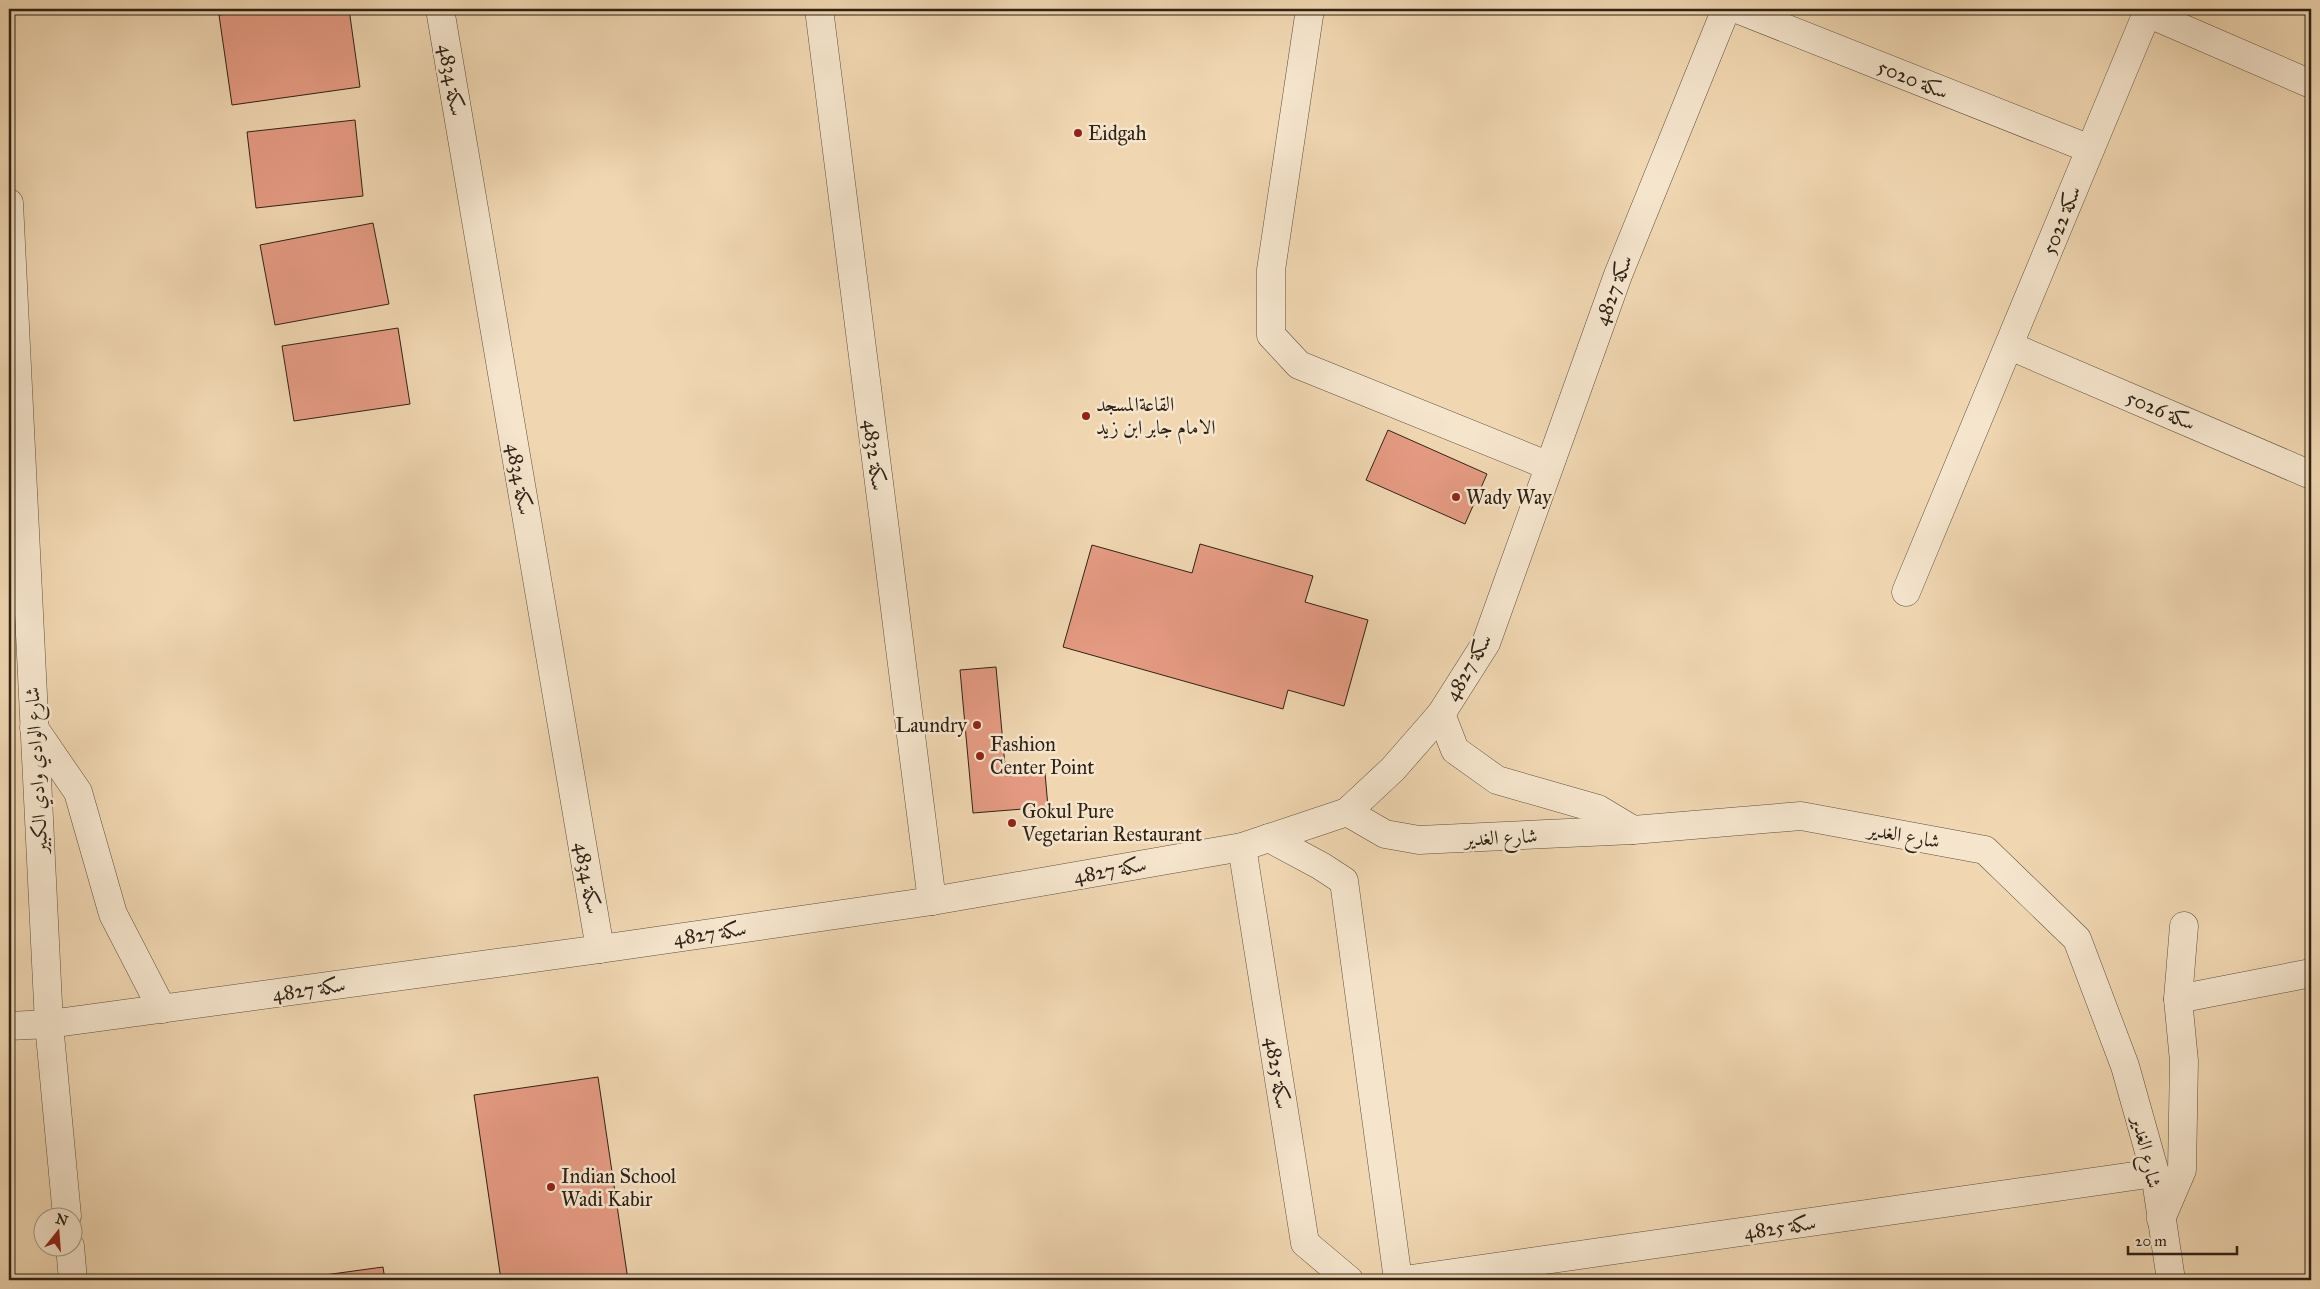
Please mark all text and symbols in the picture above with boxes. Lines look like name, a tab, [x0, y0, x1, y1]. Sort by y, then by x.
street label: سكة 4834	[434, 42, 470, 118]
street label: سكة 5020	[1874, 54, 1952, 104]
place label: Eidgah	[1088, 121, 1147, 146]
marker: Eidgah	[1072, 127, 1084, 139]
street label: سكة 5022	[2036, 182, 2086, 258]
street label: سكة 4827	[1589, 251, 1637, 329]
street label: سكة 5026	[2123, 385, 2199, 435]
place label: القاعةالمسجد الامام جابر ابن زيد	[1096, 392, 1216, 445]
marker: القاعةالمسجد الامام جابر ابن زيد	[1080, 410, 1092, 422]
street label: سكة 4832	[859, 418, 891, 492]
street label: سكة 4834	[502, 441, 538, 517]
place label: Wady Way	[1466, 485, 1552, 509]
marker: Wady Way	[1450, 491, 1462, 503]
street label: سكة 4827	[1439, 629, 1497, 705]
street label: شارع الوادي وادي الكبير	[20, 686, 58, 856]
place label: Laundry	[895, 713, 968, 737]
marker: Laundry	[971, 719, 983, 731]
place label: Fashion Center Point	[990, 732, 1094, 779]
marker: Fashion Center Point	[974, 750, 986, 762]
place label: Gokul Pure Vegetarian Restaurant	[1021, 799, 1202, 847]
street label: شارع الغدير	[1863, 816, 1942, 859]
marker: Gokul Pure Vegetarian Restaurant	[1006, 817, 1018, 829]
street label: شارع الغدير	[1462, 823, 1538, 857]
street label: سكة 4834	[570, 840, 606, 916]
street label: سكة 4827	[1072, 852, 1148, 888]
street label: سكة 4827	[672, 916, 748, 950]
street label: سكة 4827	[271, 972, 347, 1006]
street label: سكة 4825	[1260, 1035, 1296, 1111]
street label: شارع الغدير	[2121, 1112, 2167, 1192]
place label: Indian School Wadi Kabir	[561, 1164, 677, 1211]
marker: Indian School Wadi Kabir	[545, 1181, 557, 1193]
north arrow	[32, 1206, 82, 1256]
text: N	[53, 1210, 70, 1230]
street label: سكة 4825	[1742, 1210, 1818, 1244]
scale bar	[2128, 1224, 2236, 1256]
text: 20 m	[2135, 1232, 2167, 1250]

